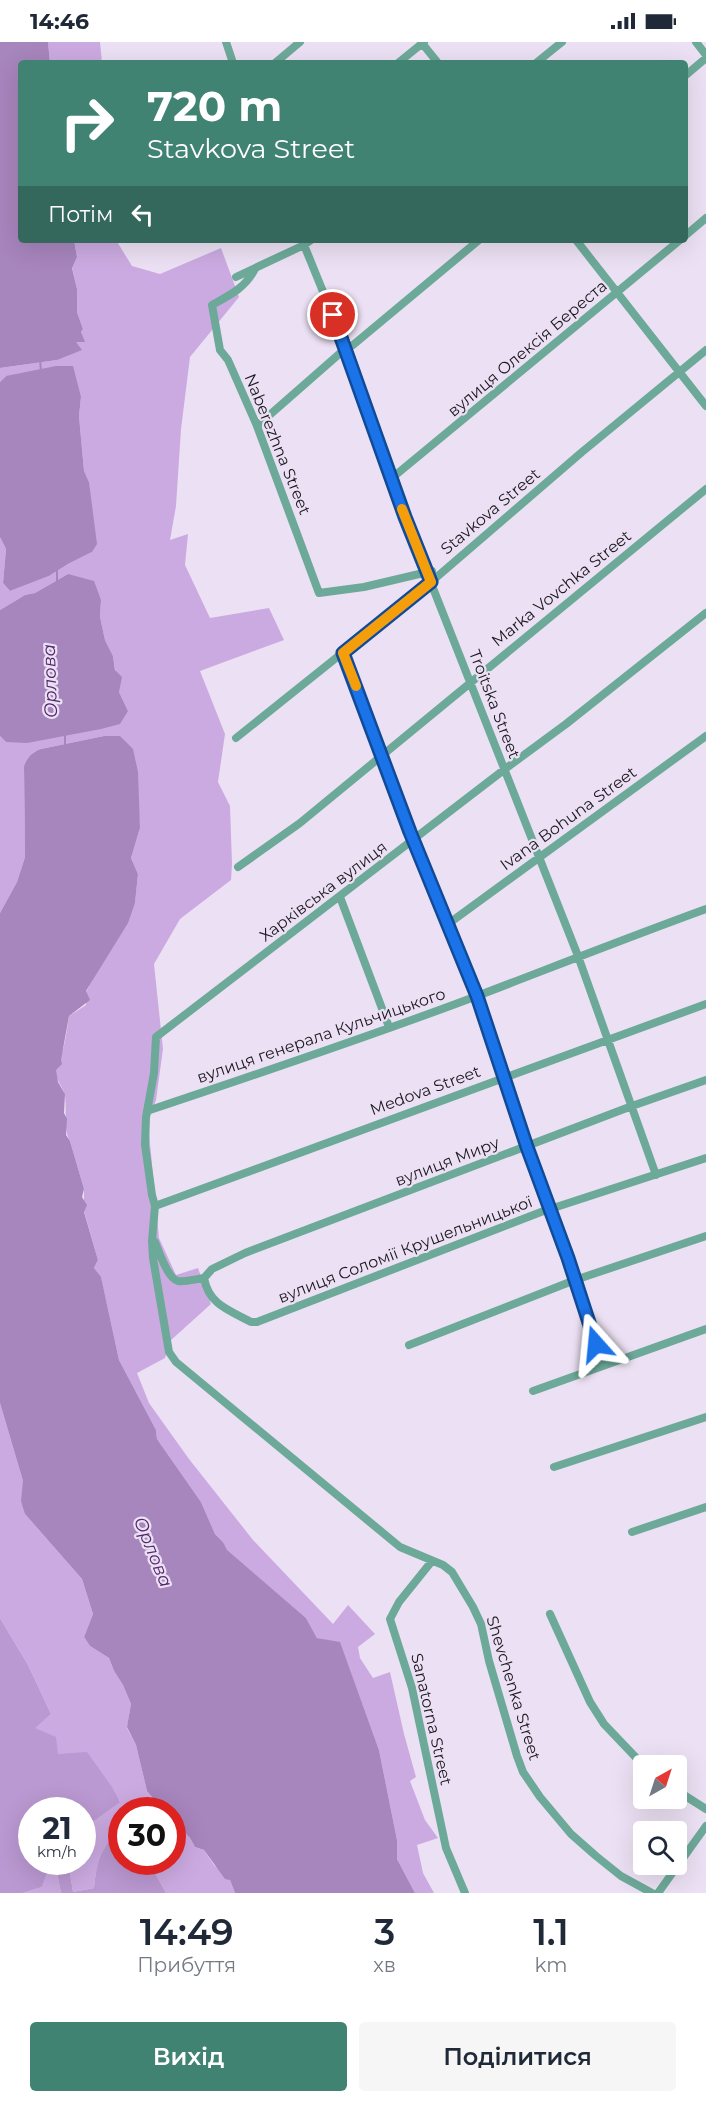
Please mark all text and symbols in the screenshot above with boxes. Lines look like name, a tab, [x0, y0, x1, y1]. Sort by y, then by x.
text: 14:46	[30, 8, 89, 35]
text: 720 m	[147, 80, 282, 132]
icon: right	[48, 84, 126, 162]
text: Stavkova Street	[147, 132, 355, 165]
icon: left	[126, 198, 159, 231]
text: Потім	[48, 201, 114, 228]
street label: вулиця Олексія Береста	[444, 276, 611, 421]
pin	[307, 289, 358, 340]
icon: arrive	[316, 298, 349, 331]
street label: Naberezhna Street	[241, 371, 315, 518]
street label: Stavkova Street	[437, 464, 544, 558]
street label: Marka Vovchka Street	[488, 526, 635, 650]
water label: Орлова	[38, 644, 62, 718]
street label: Troitska Street	[465, 647, 524, 762]
street label: Ivana Bohuna Street	[497, 762, 640, 874]
street label: Харківська вулиця	[256, 837, 391, 945]
street label: вулиця генерала Кульчицького	[194, 984, 448, 1087]
street label: Medova Street	[367, 1062, 483, 1119]
street label: вулиця Миру	[392, 1133, 502, 1190]
street label: вулиця Соломії Крушельницької	[275, 1192, 535, 1307]
position arrow	[564, 1312, 628, 1376]
water label: Орлова	[129, 1514, 177, 1590]
street label: Shevchenka Street	[482, 1614, 545, 1763]
street label: Sanatorna Street	[407, 1651, 456, 1787]
north arrow	[633, 1755, 687, 1809]
map controls	[633, 1755, 687, 1875]
speed limit sign: 30	[108, 1797, 186, 1875]
text: 21	[42, 1810, 72, 1847]
button: search	[633, 1821, 687, 1875]
text: km/h	[37, 1842, 77, 1861]
text: 14:49	[140, 1910, 234, 1954]
text: 3	[374, 1910, 395, 1954]
text: 1.1	[533, 1910, 569, 1954]
text: Прибуття	[137, 1953, 236, 1977]
text: хв	[373, 1953, 396, 1977]
text: km	[534, 1953, 568, 1977]
button: Вихід	[30, 2022, 347, 2091]
button: Поділитися	[359, 2022, 676, 2091]

